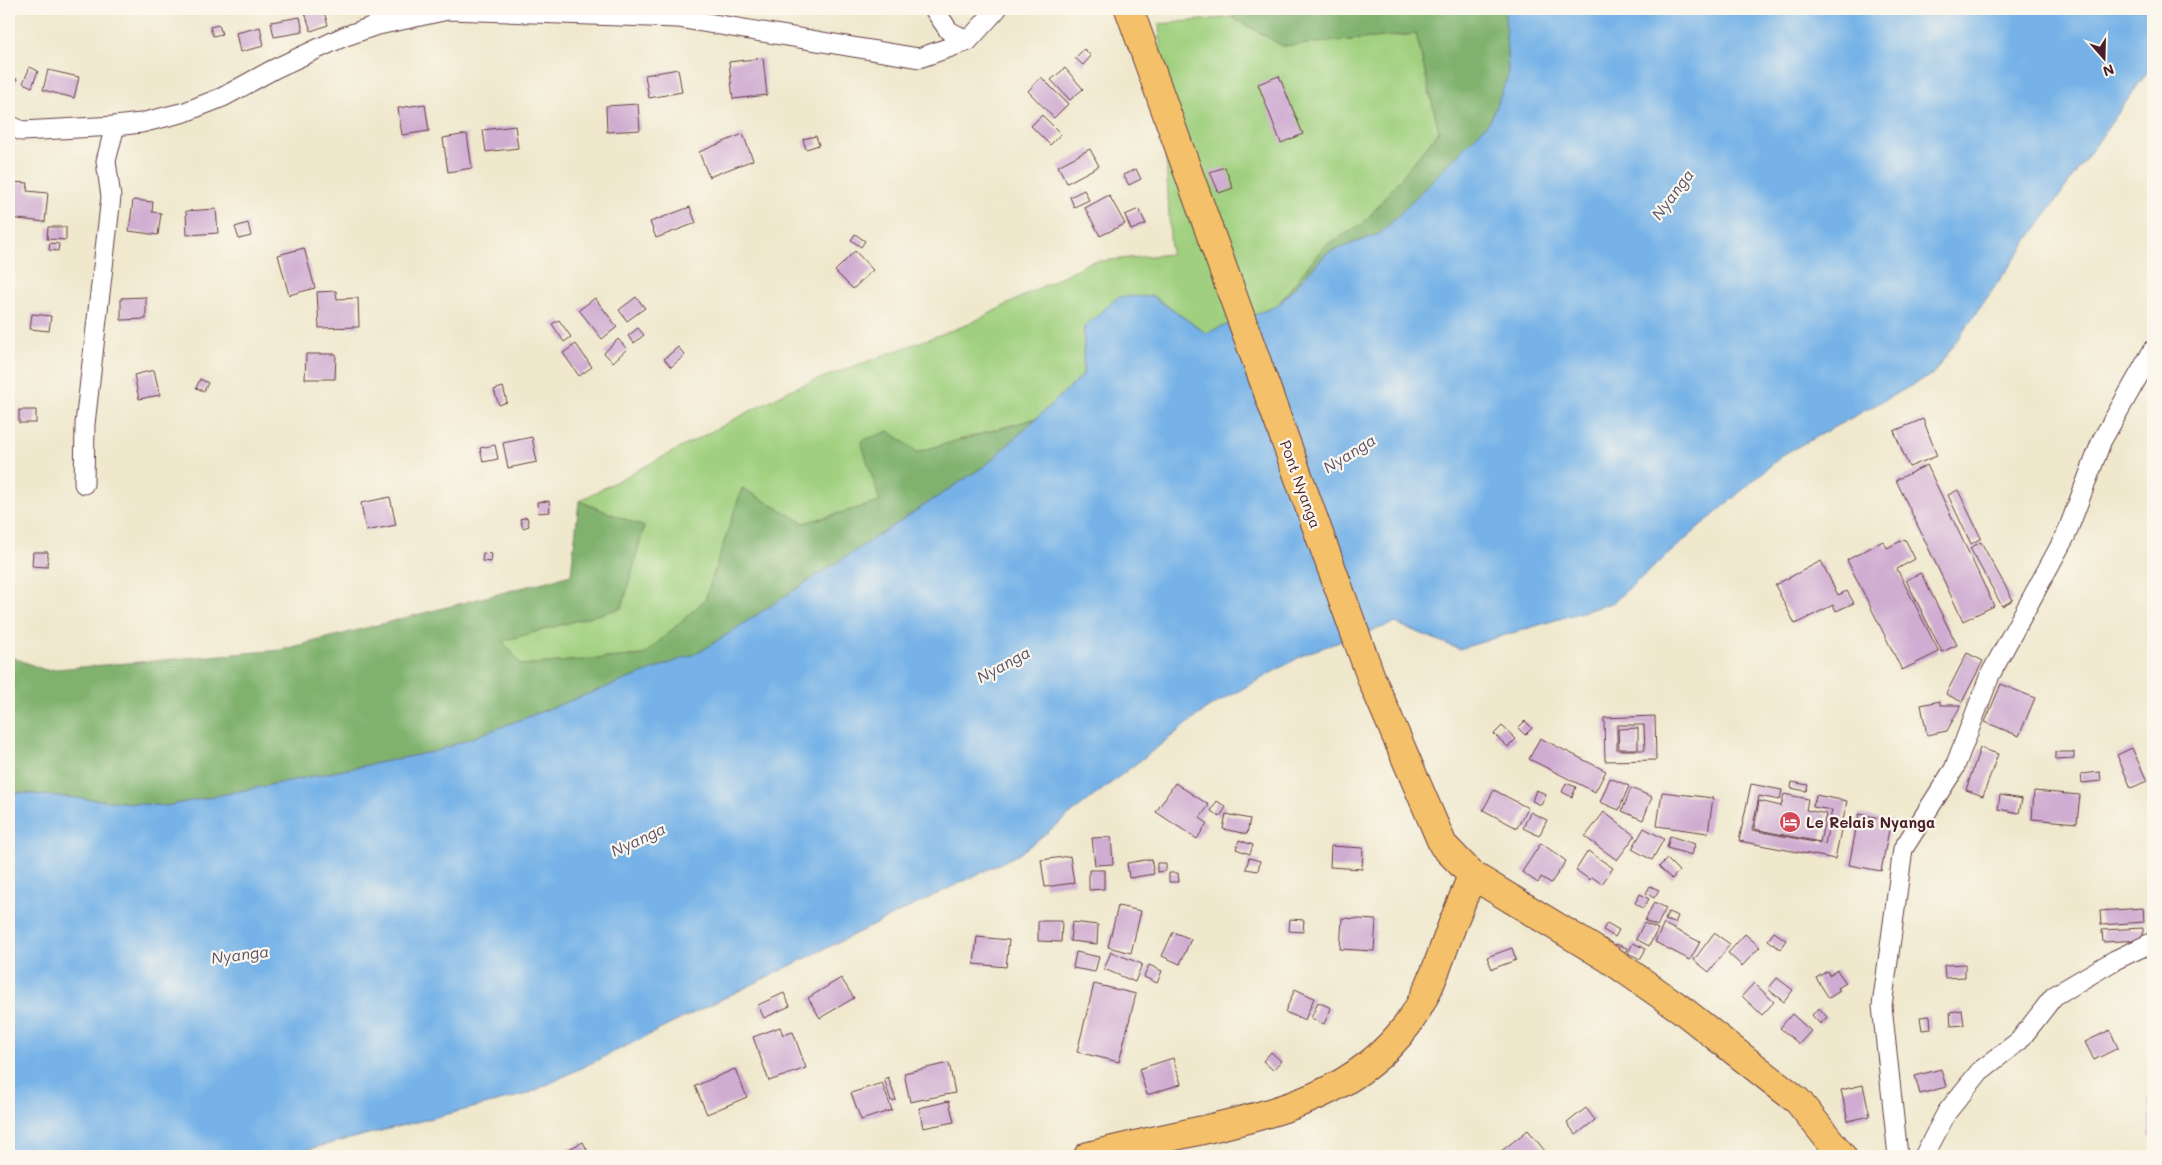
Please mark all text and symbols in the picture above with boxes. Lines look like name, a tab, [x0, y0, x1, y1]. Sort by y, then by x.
north arrow	[2080, 32, 2130, 82]
text: N	[2100, 60, 2117, 81]
water label: Nyanga	[1646, 164, 1698, 224]
water label: Nyanga	[1319, 429, 1379, 477]
street label: Pont Nyanga	[1276, 437, 1326, 531]
water label: Nyanga	[972, 641, 1034, 687]
hotel icon: Le Relais Nyanga	[1778, 810, 1802, 834]
place label: Le Relais Nyanga	[1806, 812, 1935, 832]
water label: Nyanga	[607, 817, 669, 861]
water label: Nyanga	[210, 940, 270, 968]

